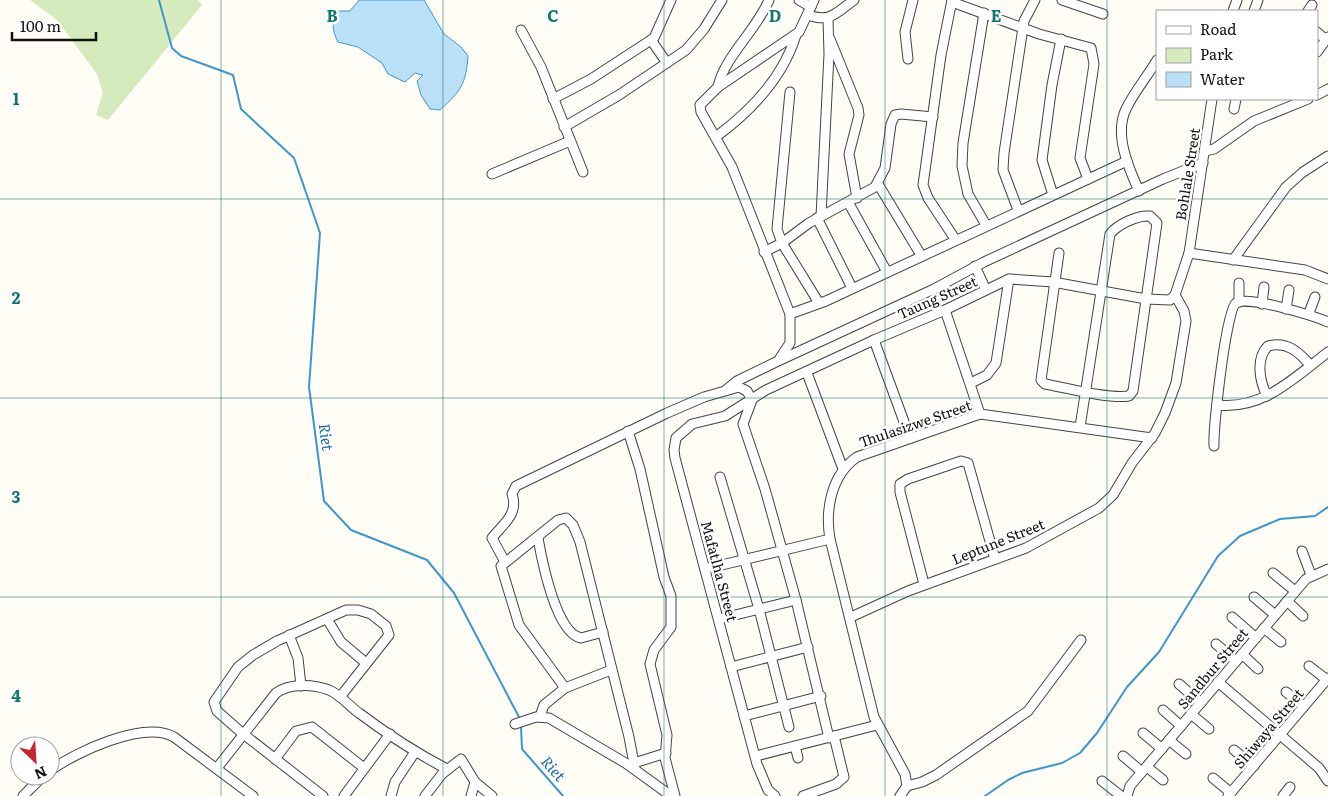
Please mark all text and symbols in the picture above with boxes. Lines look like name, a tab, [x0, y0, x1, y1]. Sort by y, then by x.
text: B	[326, 3, 338, 27]
text: C	[547, 3, 559, 27]
text: D	[769, 3, 781, 27]
text: E	[991, 3, 1002, 27]
scale bar	[12, 10, 96, 42]
legend	[1156, 10, 1318, 100]
text: 100 m	[20, 14, 61, 37]
text: Road	[1200, 17, 1236, 40]
text: Park	[1200, 42, 1234, 65]
text: Water	[1200, 67, 1245, 90]
text: 1	[13, 86, 20, 110]
street label: Bohlale Street	[1170, 126, 1204, 222]
street label: Taung Street	[894, 270, 980, 323]
text: 2	[12, 285, 21, 309]
street label: Thulasizwe Street	[856, 394, 974, 452]
water label: Riet	[314, 422, 340, 452]
text: 3	[12, 484, 21, 508]
street label: Leptune Street	[949, 513, 1048, 569]
street label: Mafatlha Street	[697, 518, 743, 624]
street label: Sandbur Street	[1172, 623, 1252, 713]
text: 4	[11, 683, 21, 707]
street label: Shiwaya Street	[1229, 683, 1308, 772]
north arrow	[10, 736, 60, 786]
water label: Riet	[536, 750, 572, 786]
text: N	[31, 762, 50, 785]

